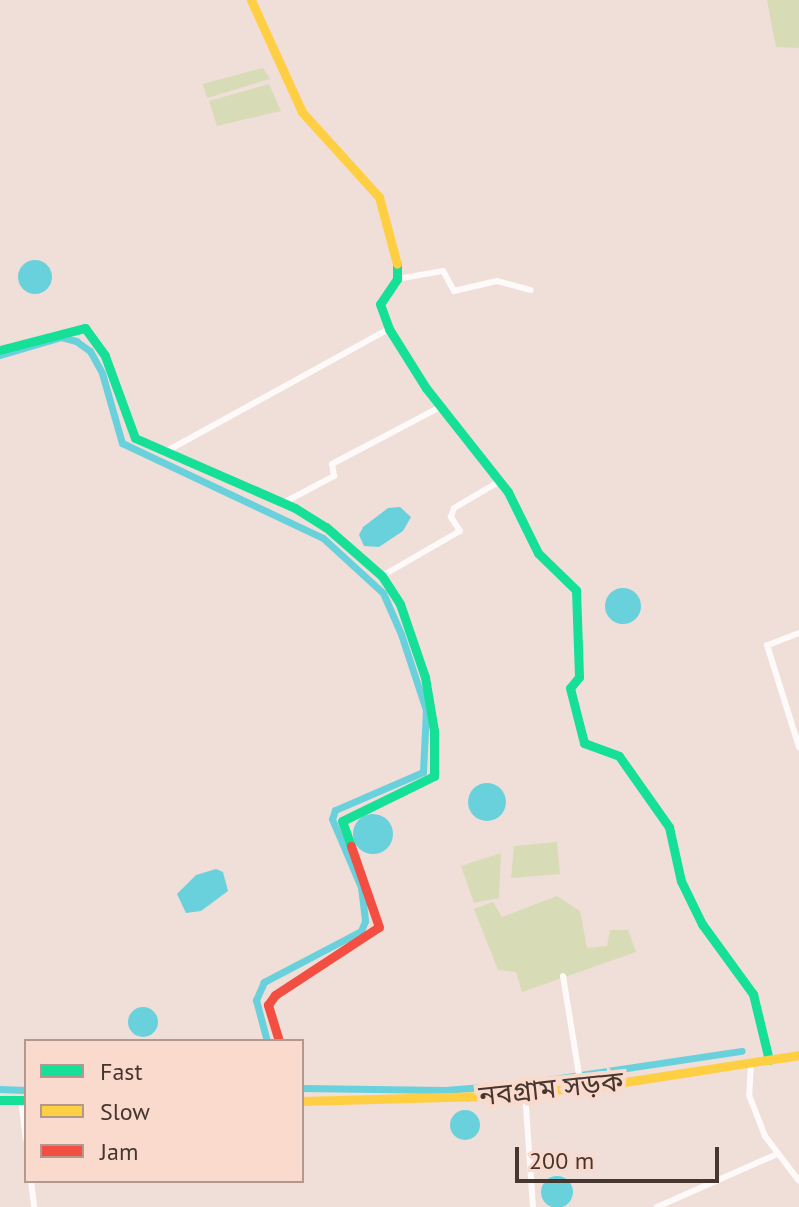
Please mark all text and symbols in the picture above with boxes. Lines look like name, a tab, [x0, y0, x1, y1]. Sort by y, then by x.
legend	[24, 1039, 304, 1183]
text: Fast	[100, 1056, 143, 1087]
street label: নবগ্রাম সড়ক	[477, 1064, 625, 1112]
text: Slow	[100, 1096, 150, 1127]
scale bar	[519, 1131, 723, 1181]
text: Jam	[100, 1136, 138, 1167]
text: 200 m	[529, 1145, 594, 1176]

